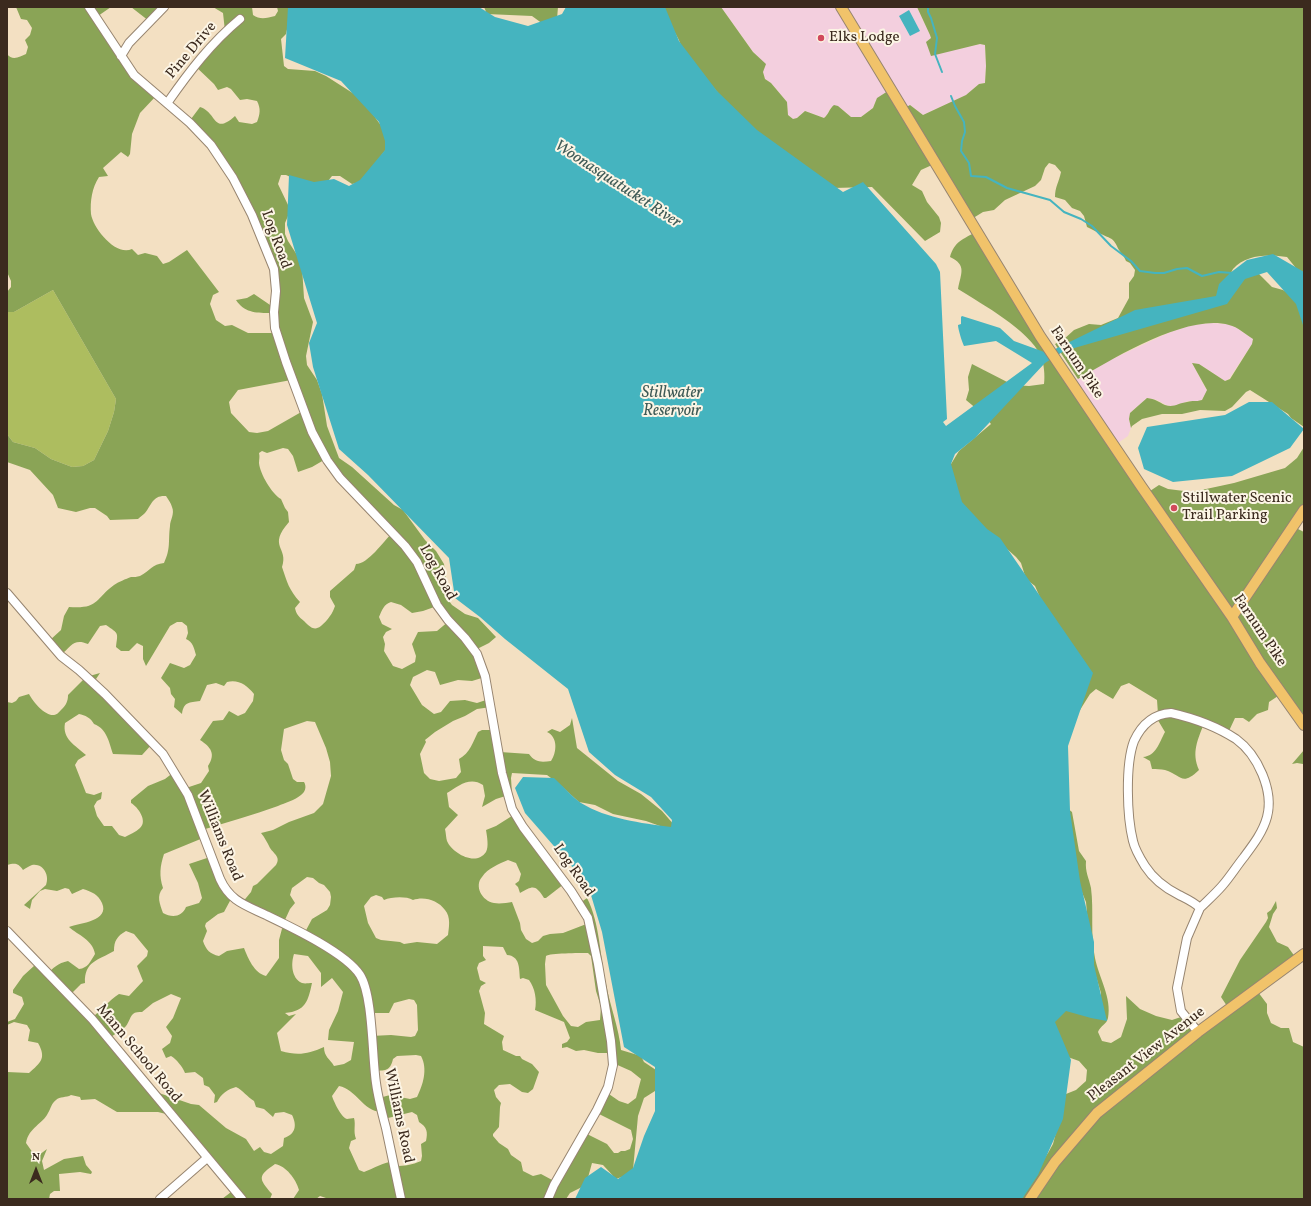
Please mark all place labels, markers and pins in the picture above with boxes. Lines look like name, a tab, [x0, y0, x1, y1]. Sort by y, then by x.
place label: Elks Lodge	[829, 29, 900, 47]
marker: Elks Lodge	[816, 33, 826, 43]
place label: Stillwater Scenic Trail Parking	[1182, 490, 1292, 525]
marker: Stillwater Scenic Trail Parking	[1169, 503, 1179, 513]

